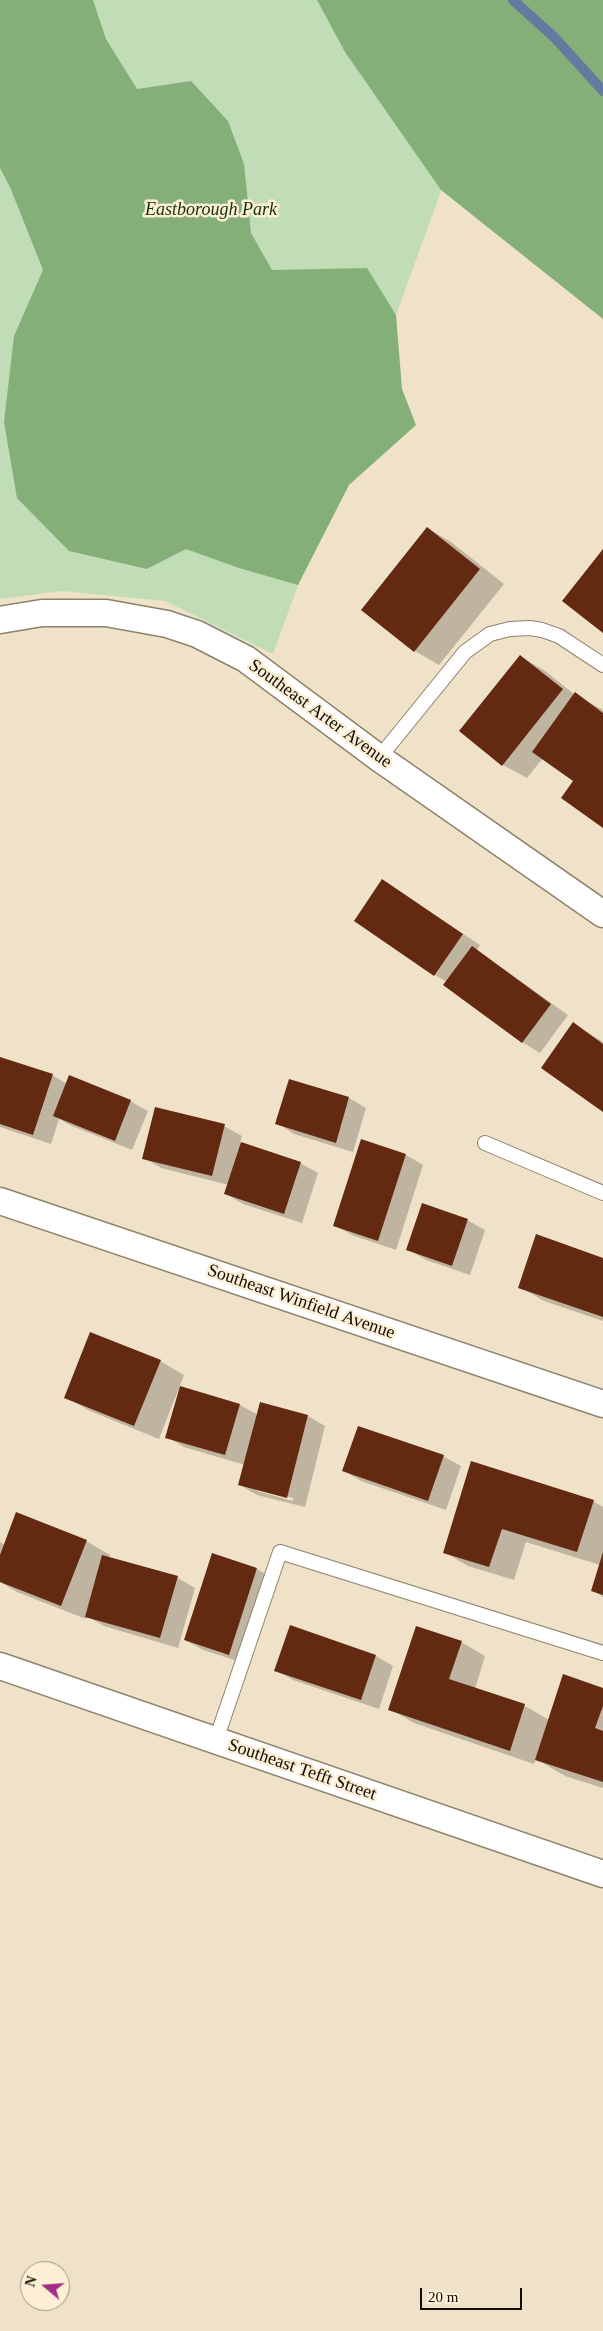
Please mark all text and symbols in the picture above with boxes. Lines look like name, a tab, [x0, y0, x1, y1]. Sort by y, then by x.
park label: Eastborough Park	[145, 199, 277, 221]
street label: Southeast Arter Avenue	[244, 655, 396, 773]
street label: Southeast Winfield Avenue	[204, 1260, 398, 1344]
street label: Southeast Tefft Street	[225, 1734, 379, 1806]
north arrow	[20, 2261, 70, 2311]
text: N	[23, 2274, 40, 2289]
scale bar	[423, 2278, 526, 2310]
text: 20 m	[428, 2289, 458, 2305]

